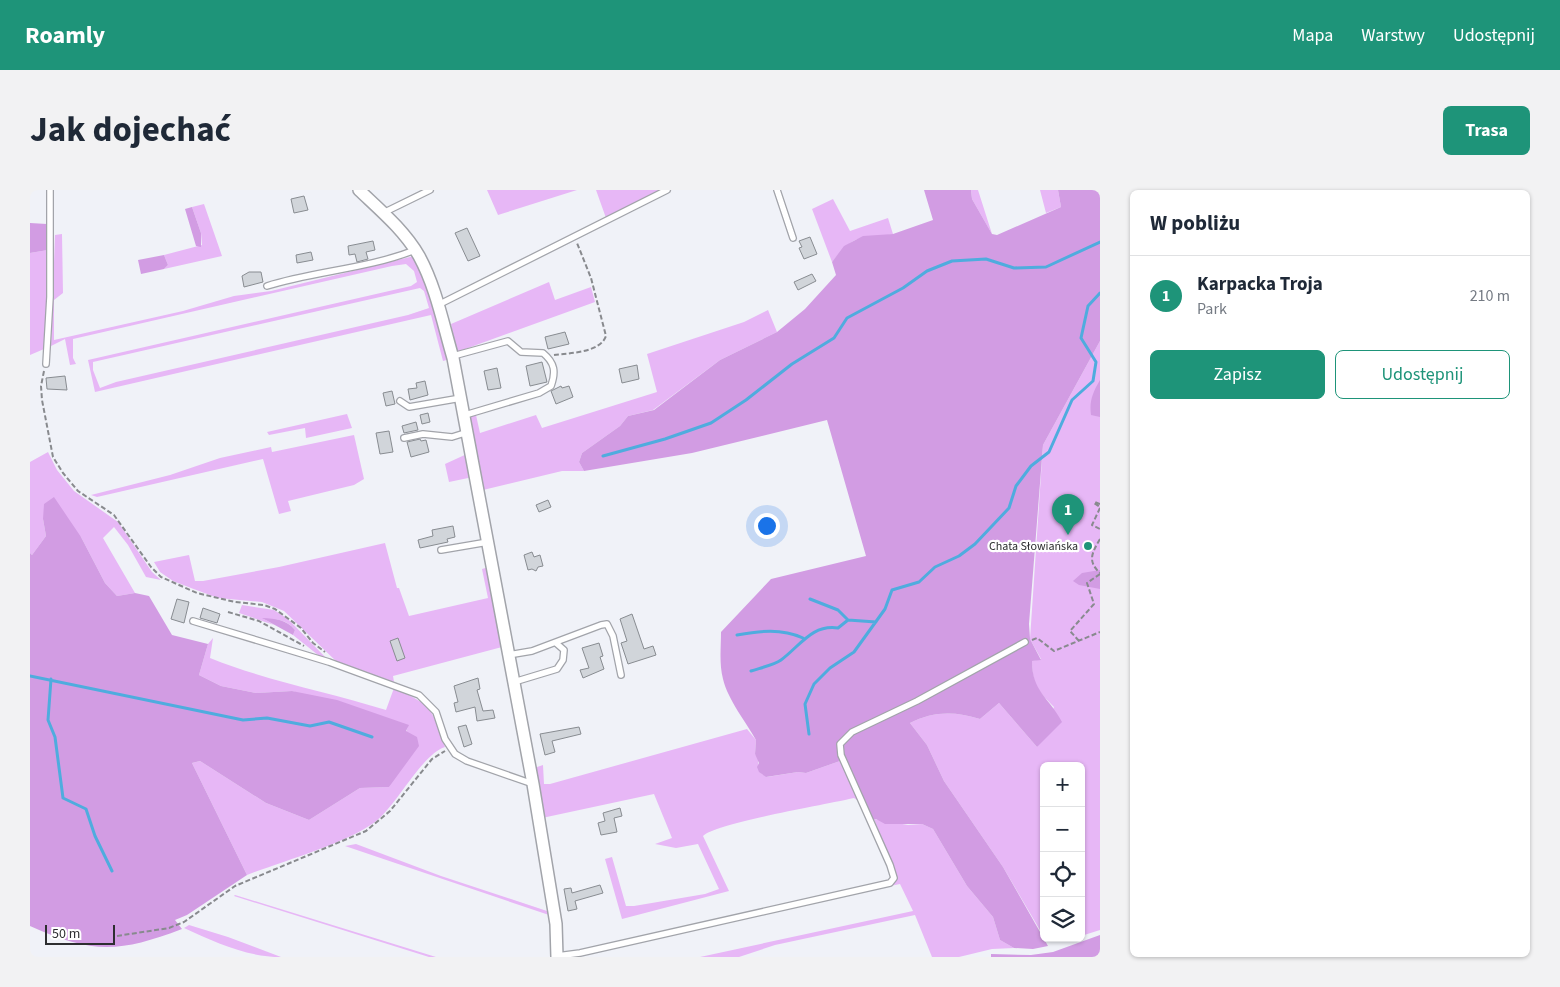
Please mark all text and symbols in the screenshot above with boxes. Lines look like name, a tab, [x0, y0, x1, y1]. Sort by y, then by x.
text: Roamly	[25, 18, 105, 53]
text: Mapa	[1292, 23, 1333, 48]
text: Warstwy	[1361, 23, 1425, 48]
text: Udostępnij	[1453, 23, 1535, 48]
text: Jak dojechać	[30, 105, 231, 155]
button: Trasa	[1443, 106, 1530, 155]
text: W pobliżu	[1150, 208, 1240, 238]
text: Karpacka Troja	[1197, 271, 1323, 298]
text: 1	[1162, 285, 1170, 307]
text: 210 m	[1470, 285, 1510, 307]
text: Park	[1197, 298, 1227, 320]
button: Zapisz	[1150, 350, 1325, 399]
button: Udostępnij	[1335, 350, 1510, 399]
pin: 1	[1052, 494, 1084, 535]
your location	[754, 513, 780, 539]
place label: Chata Słowiańska	[989, 538, 1078, 555]
marker: Chata Słowiańska	[1082, 540, 1094, 552]
map controls	[1040, 762, 1085, 942]
button: +	[1040, 762, 1085, 807]
button: −	[1040, 807, 1085, 852]
button: locate	[1040, 852, 1085, 897]
button: layers	[1040, 897, 1085, 942]
scale bar	[45, 922, 115, 945]
text: 50 m	[52, 924, 80, 944]

